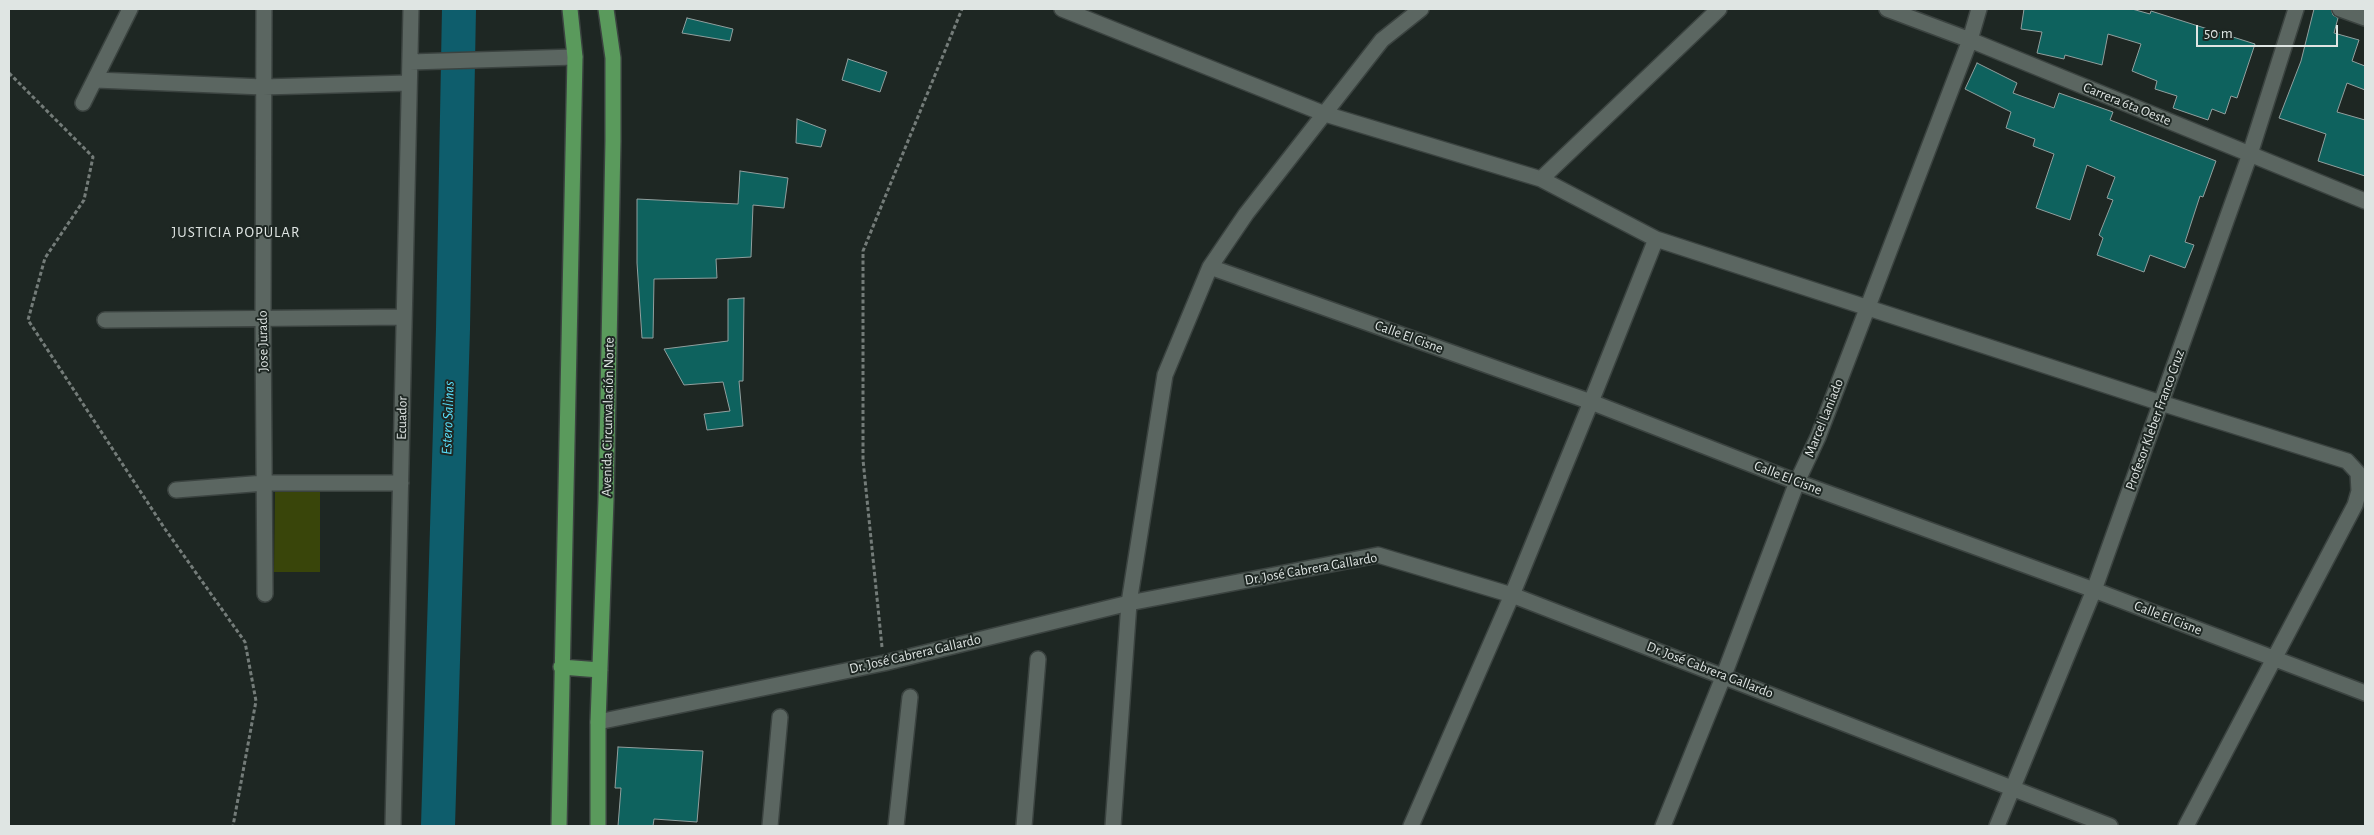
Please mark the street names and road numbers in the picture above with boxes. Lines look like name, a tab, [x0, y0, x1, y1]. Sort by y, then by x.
street label: Carrera 6ta Oeste	[2081, 79, 2173, 129]
street label: Jose Jurado	[254, 310, 272, 372]
street label: Calle El Cisne	[1373, 317, 1445, 357]
street label: Avenida Circunvalación Norte	[598, 337, 618, 497]
street label: Profesor Kleber Franco Cruz	[2122, 348, 2188, 492]
street label: Marcel Laniado	[1801, 377, 1847, 459]
street label: Ecuador	[393, 396, 411, 440]
street label: Calle El Cisne	[1752, 457, 1824, 499]
street label: Dr. José Cabrera Gallardo	[1243, 549, 1379, 589]
street label: Calle El Cisne	[2132, 597, 2204, 639]
street label: Dr. José Cabrera Gallardo	[848, 631, 982, 677]
street label: Dr. José Cabrera Gallardo	[1644, 638, 1776, 702]

